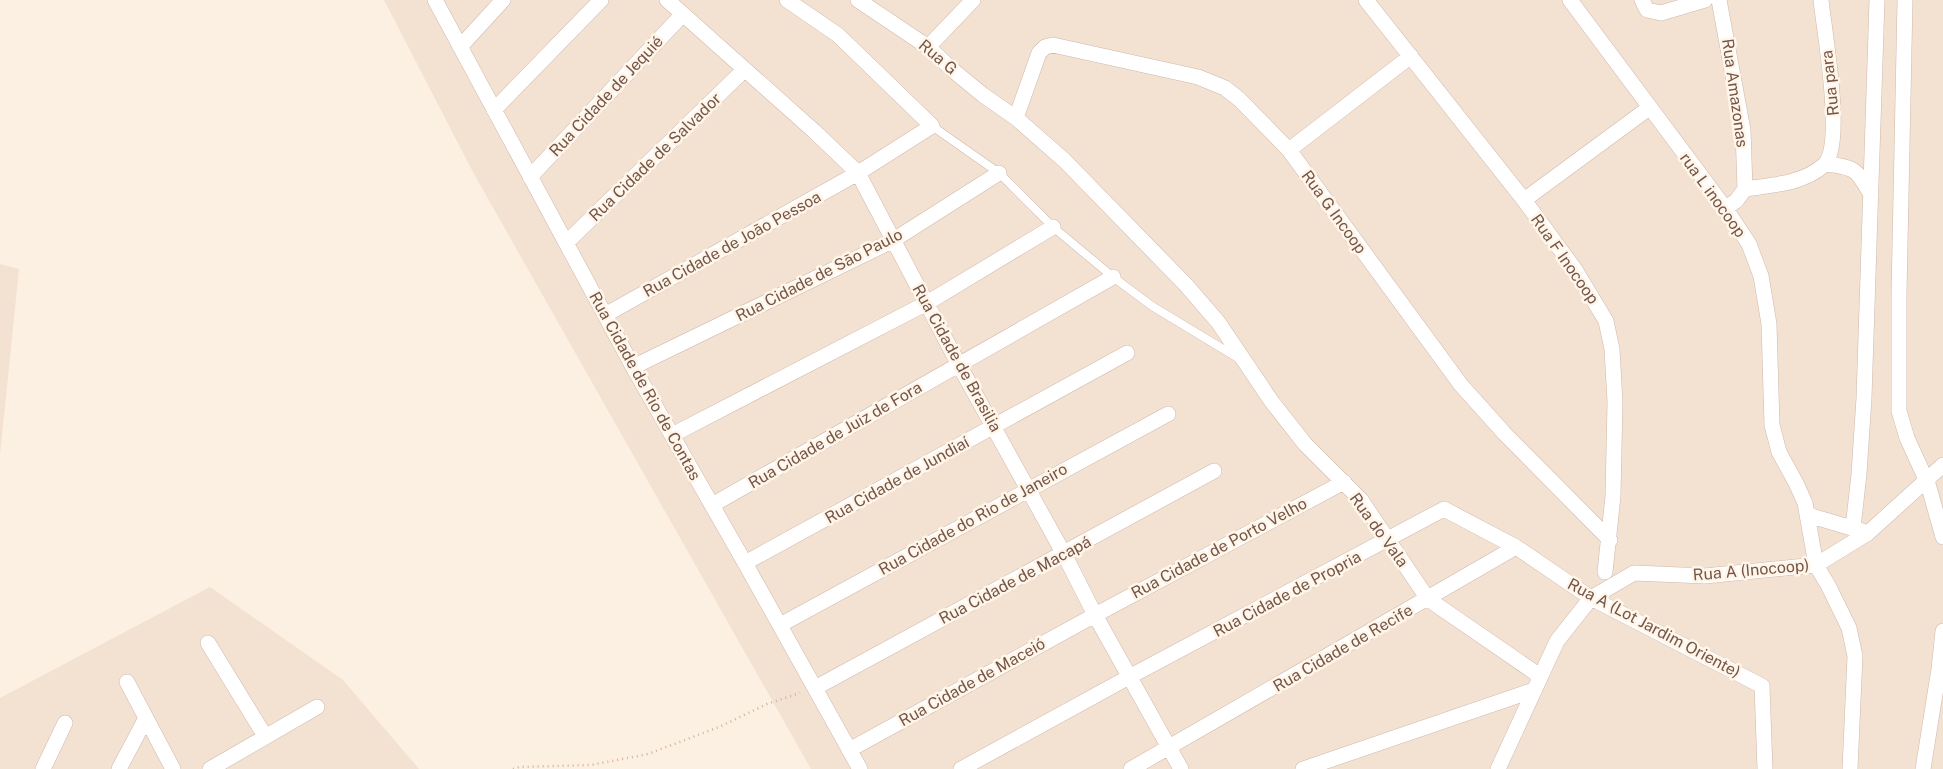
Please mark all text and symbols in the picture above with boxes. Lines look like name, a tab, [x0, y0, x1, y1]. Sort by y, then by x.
street label: Rua Cidade de Jequié	[545, 32, 667, 160]
street label: Rua G	[915, 35, 961, 79]
street label: Rua Amazonas	[1718, 37, 1752, 149]
street label: Rua para	[1817, 49, 1843, 117]
street label: Rua Cidade de Salvador	[585, 89, 725, 225]
street label: rua L inocoop	[1676, 149, 1750, 241]
street label: Rua G Incoop	[1297, 167, 1371, 257]
street label: Rua Cidade de João Pessoa	[640, 187, 824, 301]
street label: Rua F Inocoop	[1527, 210, 1603, 308]
street label: Rua Cidade de São Paulo	[732, 225, 906, 325]
street label: Rua Cidade de Brasilia	[908, 281, 1006, 435]
street label: Rua Cidade de Rio de Contas	[585, 289, 705, 483]
street label: Rua Cidade de Juiz de Fora	[745, 377, 925, 493]
street label: Rua Cidade de Jundiaí	[822, 432, 973, 528]
street label: Rua Cidade do Rio de Janeiro	[875, 459, 1071, 579]
street label: Rua do Vala	[1346, 489, 1412, 571]
street label: Rua Cidade de Porto Velho	[1128, 494, 1310, 602]
street label: Rua Cidade de Macapá	[936, 532, 1094, 628]
street label: Rua Cidade de Propria	[1210, 547, 1364, 641]
street label: Rua A (Inocoop)	[1692, 555, 1810, 585]
street label: Rua A (Lot Jardim Oriente)	[1564, 574, 1744, 682]
street label: Rua Cidade de Recife	[1270, 600, 1416, 696]
street label: Rua Cidade de Maceió	[896, 634, 1048, 730]

